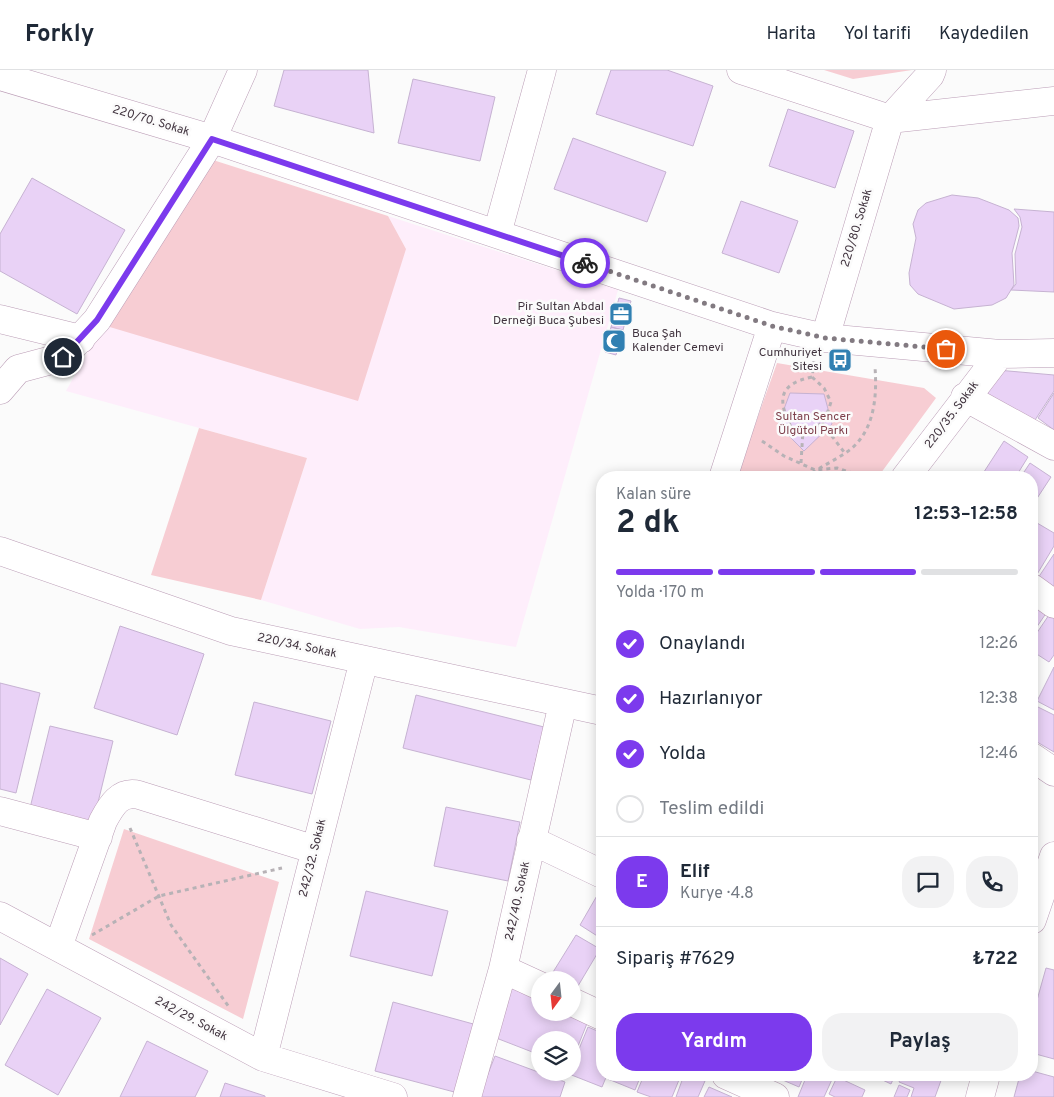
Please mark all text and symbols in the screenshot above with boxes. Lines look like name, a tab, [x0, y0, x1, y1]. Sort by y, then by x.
text: Forkly	[25, 20, 94, 50]
text: Harita	[766, 23, 816, 46]
text: Yol tarifi	[844, 23, 911, 46]
text: Kaydedilen	[939, 23, 1029, 46]
street label: 220/70. Sokak	[110, 102, 192, 140]
street label: 220/80. Sokak	[837, 187, 877, 269]
courier	[560, 238, 610, 288]
icon: bike	[571, 249, 599, 277]
place label: Pir Sultan Abdal Derneği Buca Şubesi	[493, 299, 604, 329]
office icon: Pir Sultan Abdal Derneği Buca Şubesi	[608, 301, 634, 327]
place label: Buca Şah Kalender Cemevi	[632, 326, 724, 356]
mosque icon: Buca Şah Kalender Cemevi	[601, 328, 627, 354]
pin	[925, 328, 967, 370]
icon: bag	[932, 335, 960, 363]
pin	[42, 336, 84, 378]
icon: home	[49, 343, 77, 371]
place label: Cumhuriyet Sitesi	[759, 345, 822, 375]
bus stop icon: Cumhuriyet Sitesi	[827, 347, 853, 373]
street label: 220/35. Sokak	[921, 378, 983, 452]
park label: Sultan Sencer Ülgütol Parkı	[775, 409, 851, 439]
text: Kalan süre	[616, 485, 691, 505]
text: 12:53–12:58	[914, 502, 1018, 526]
text: 2 dk	[616, 504, 680, 544]
text: Yolda · 170 m	[616, 583, 704, 603]
street label: 220/34. Sokak	[256, 630, 338, 662]
icon: check	[616, 630, 644, 658]
text: Onaylandı	[659, 632, 745, 656]
text: 12:26	[979, 634, 1018, 654]
icon: check	[616, 685, 644, 713]
text: Hazırlanıyor	[659, 687, 763, 711]
text: 12:38	[979, 689, 1018, 709]
icon: check	[616, 740, 644, 768]
text: Yolda	[659, 742, 706, 766]
text: 12:46	[979, 744, 1018, 764]
text: Teslim edildi	[659, 797, 764, 821]
street label: 242/32. Sokak	[296, 817, 330, 899]
button: chat	[902, 856, 954, 908]
button: phone	[966, 856, 1018, 908]
street label: 242/40. Sokak	[502, 860, 534, 942]
text: Elif	[680, 860, 710, 884]
text: E	[636, 870, 648, 894]
text: Kurye · 4.8	[680, 884, 754, 904]
text: Sipariş #7629	[616, 947, 735, 971]
text: ₺722	[972, 947, 1018, 971]
north arrow	[531, 971, 581, 1021]
map controls	[531, 971, 581, 1081]
street label: 242/29. Sokak	[152, 993, 230, 1045]
button: Yardım	[616, 1013, 812, 1071]
button: Paylaş	[822, 1013, 1018, 1071]
button: layers	[531, 1031, 581, 1081]

